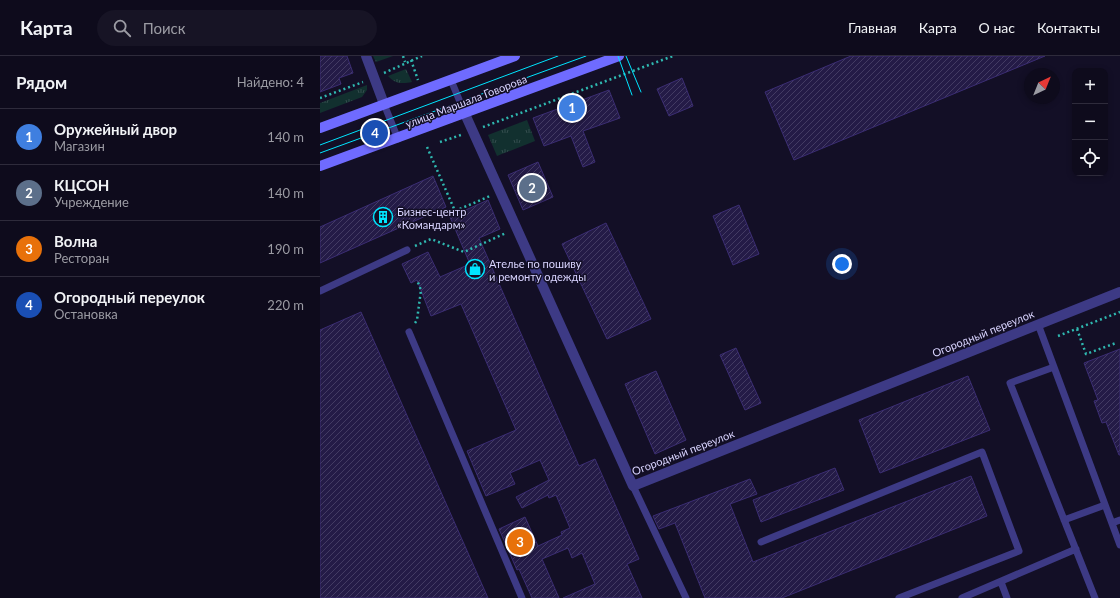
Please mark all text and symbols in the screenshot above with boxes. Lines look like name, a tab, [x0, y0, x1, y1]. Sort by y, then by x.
search box	[97, 10, 377, 46]
text: Карта	[20, 16, 73, 39]
icon: search	[111, 17, 133, 39]
text: Поиск	[143, 19, 186, 37]
text: Главная	[848, 19, 897, 36]
text: Карта	[919, 19, 957, 36]
text: О нас	[979, 19, 1015, 36]
text: Контакты	[1037, 19, 1100, 36]
north arrow	[1024, 68, 1060, 104]
map controls	[1072, 68, 1108, 176]
button: +	[1072, 68, 1108, 104]
text: Рядом	[16, 72, 67, 93]
street label: улица Маршала Говорова	[403, 72, 529, 130]
text: Найдено: 4	[237, 74, 304, 90]
pin: 1	[559, 93, 585, 123]
button: −	[1072, 104, 1108, 140]
pin: 4	[362, 118, 388, 148]
text: Оружейный двор	[54, 120, 177, 138]
text: 1	[25, 129, 33, 145]
text: 140 m	[267, 129, 304, 145]
text: Магазин	[54, 138, 105, 154]
button: locate	[1072, 140, 1108, 176]
pin: 2	[519, 173, 545, 203]
text: КЦСОН	[54, 176, 109, 194]
text: 2	[25, 185, 33, 201]
text: 140 m	[267, 185, 304, 201]
text: Учреждение	[54, 194, 129, 210]
place label: Бизнес-центр «Командарм»	[397, 205, 467, 231]
building icon: Бизнес-центр «Командарм»	[372, 206, 394, 228]
text: Волна	[54, 232, 97, 250]
text: 3	[25, 241, 33, 257]
text: 190 m	[267, 241, 304, 257]
text: Ресторан	[54, 250, 109, 266]
your location	[832, 254, 852, 274]
place label: Ателье по пошиву и ремонту одежды	[489, 257, 586, 283]
shop icon: Ателье по пошиву и ремонту одежды	[464, 258, 486, 280]
text: Огородный переулок	[54, 288, 205, 306]
text: 4	[25, 297, 33, 313]
text: 220 m	[267, 297, 304, 313]
text: Остановка	[54, 306, 118, 322]
street label: Огородный переулок	[930, 306, 1036, 359]
street label: Огородный переулок	[630, 426, 736, 478]
pin: 3	[507, 527, 533, 557]

